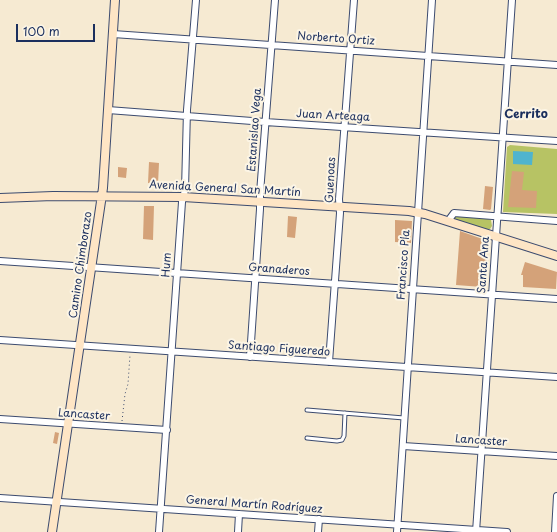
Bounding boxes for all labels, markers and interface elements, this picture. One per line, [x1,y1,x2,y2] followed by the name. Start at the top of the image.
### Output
[18,16,97,42] scale bar
[23,22,60,40] text: 100 m
[297,30,375,48] street label: Norberto Ortiz
[245,88,265,172] street label: Estanislao Vega
[296,107,370,125] street label: Juan Arteaga
[504,108,548,122] district label: Cerrito
[323,157,339,203] street label: Guenoas
[149,178,301,200] street label: Avenida General San Martín
[67,211,95,319] street label: Camino Chimborazo
[395,229,413,301] street label: Francisco Pla
[475,236,493,294] street label: Santa Ana
[160,252,174,278] street label: Hum
[248,261,310,279] street label: Granaderos
[228,339,330,359] street label: Santiago Figueredo
[57,407,111,423] street label: Lancaster
[454,433,508,449] street label: Lancaster
[185,494,323,516] street label: General Martín Rodríguez

